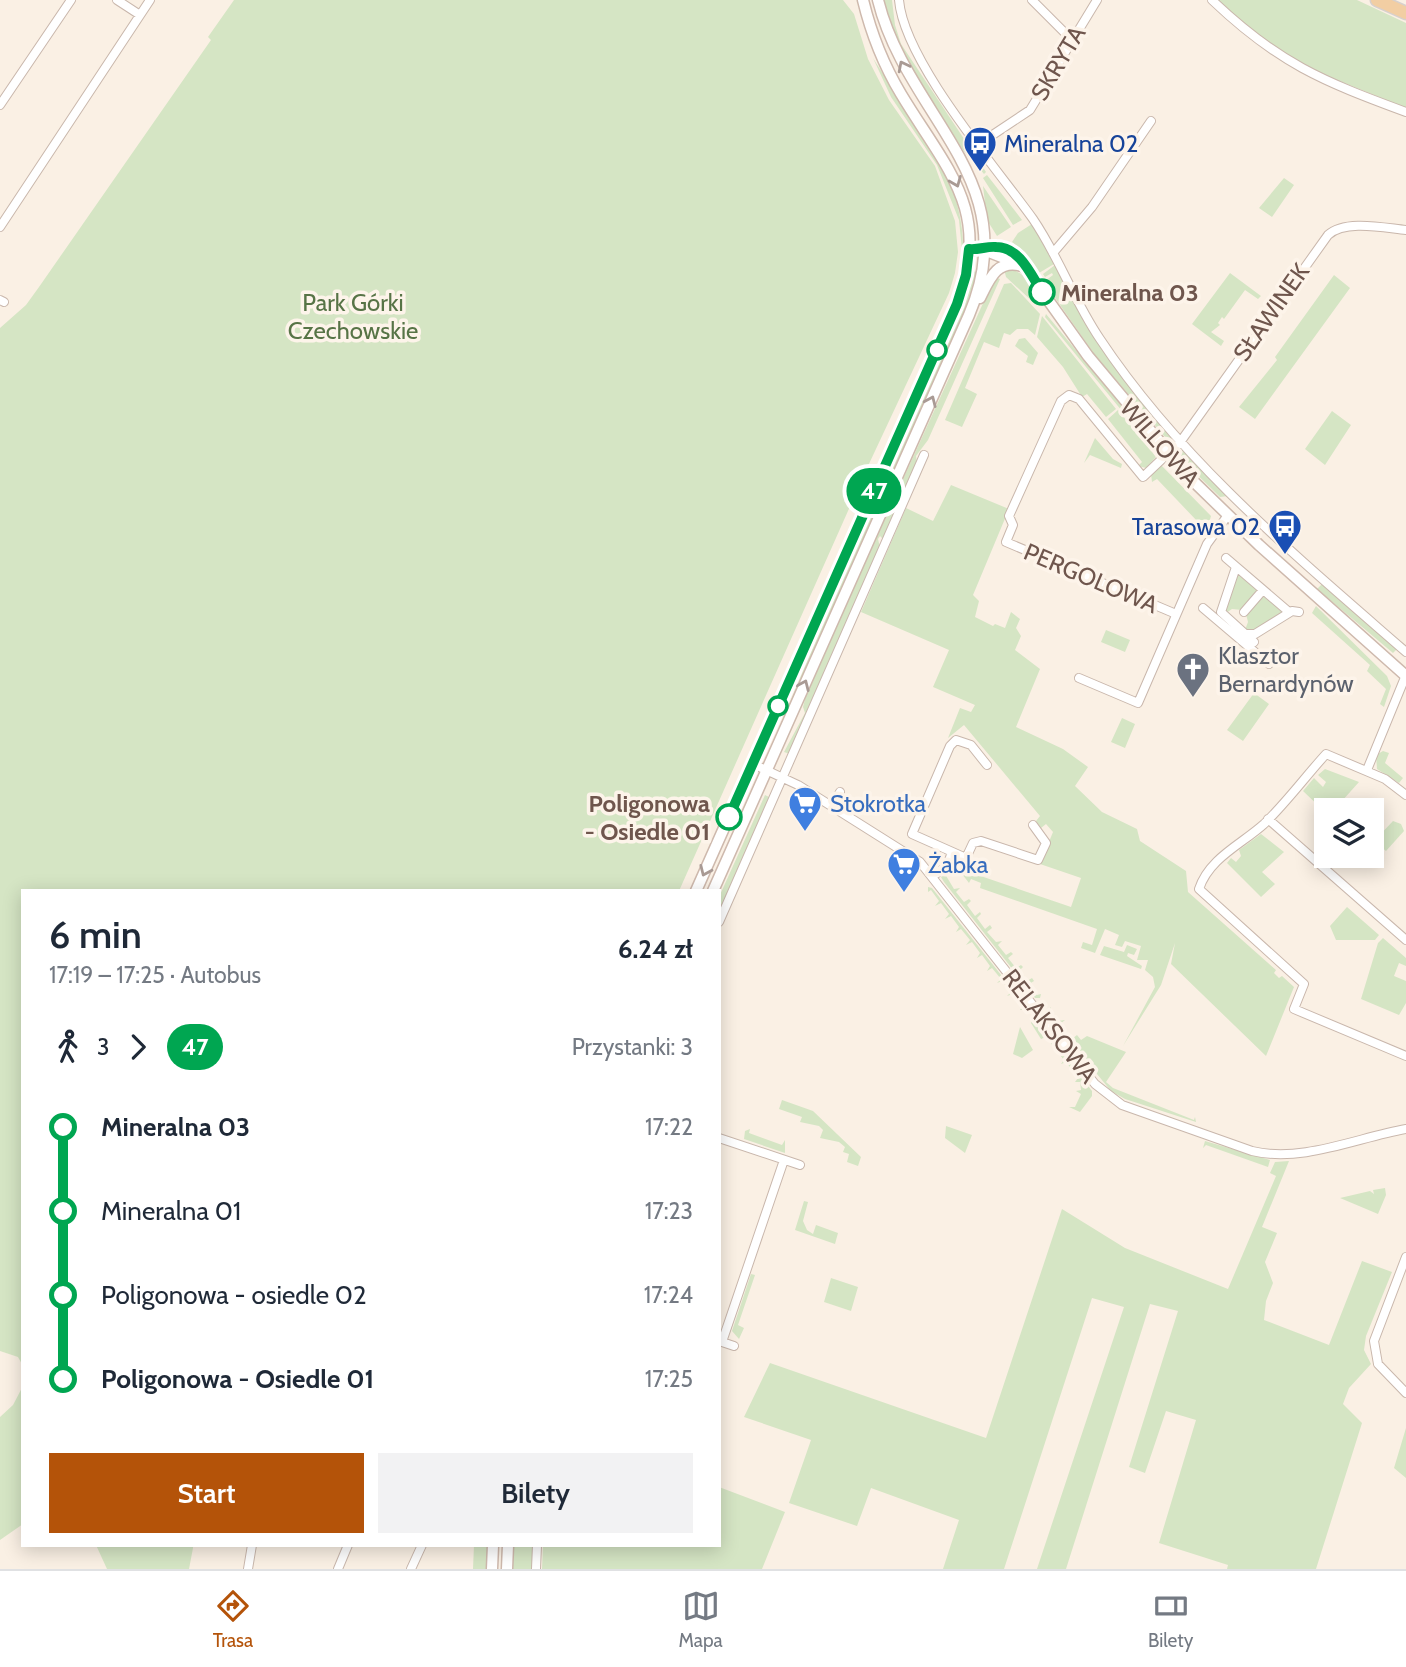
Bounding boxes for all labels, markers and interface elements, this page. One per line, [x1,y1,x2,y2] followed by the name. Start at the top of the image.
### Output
[1025,20,1092,105] street label: SKRYTA
[897,61,911,73] one-way arrow
[961,124,999,173] bus stop icon: Mineralna 02
[1004,129,1138,158] place label: Mineralna 02
[948,175,962,187] one-way arrow
[1227,257,1315,366] street label: SŁAWINEK
[1061,278,1199,307] place label: Mineralna 03
[1029,279,1055,305] marker: Mineralna 03
[288,288,418,345] park label: Park Górki Czechowskie
[927,340,947,360] unlabelled marker
[1114,393,1206,493] street label: WILLOWA
[923,395,937,408] one-way arrow
[842,468,906,514] line badge: 47
[860,476,888,505] text: 47
[1266,507,1304,556] bus stop icon: Tarasowa 02
[1132,512,1260,541] place label: Tarasowa 02
[1020,537,1162,619] street label: PERGOLOWA
[1218,641,1354,698] place label: Klasztor Bernardynów
[1174,650,1212,699] church icon: Klasztor Bernardynów
[796,679,810,692] one-way arrow
[768,696,788,716] unlabelled marker
[786,784,824,833] supermarket icon: Stokrotka
[585,789,710,846] place label: Poligonowa - Osiedle 01
[830,789,927,818] place label: Stokrotka
[1314,798,1384,868] map controls
[1314,798,1384,868] button: layers
[716,804,742,830] marker: Poligonowa - Osiedle 01
[885,845,923,894] supermarket icon: Żabka
[928,850,989,879] place label: Żabka
[699,864,713,876] one-way arrow
[49,911,142,958] text: 6 min
[618,933,693,965] text: 6.24 zł
[49,961,261,989] text: 17:19 – 17:25 · Autobus
[996,963,1104,1089] street label: RELAKSOWA
[49,1028,87,1066] icon: walk
[119,1028,157,1066] icon: forward
[181,1032,209,1061] text: 47
[97,1033,109,1061] text: 3
[572,1033,693,1061] text: Przystanki: 3
[101,1111,250,1143] text: Mineralna 03
[645,1113,693,1141] text: 17:22
[101,1195,241,1227] text: Mineralna 01
[645,1197,693,1225] text: 17:23
[101,1279,367,1311] text: Poligonowa - osiedle 02
[644,1281,693,1309] text: 17:24
[101,1363,374,1395] text: Poligonowa - Osiedle 01
[645,1365,693,1393] text: 17:25
[49,1453,364,1533] button: Start
[378,1453,693,1533] button: Bilety
[213,1587,253,1652] tab: Trasa
[678,1587,723,1652] tab: Mapa
[1148,1587,1193,1652] tab: Bilety

